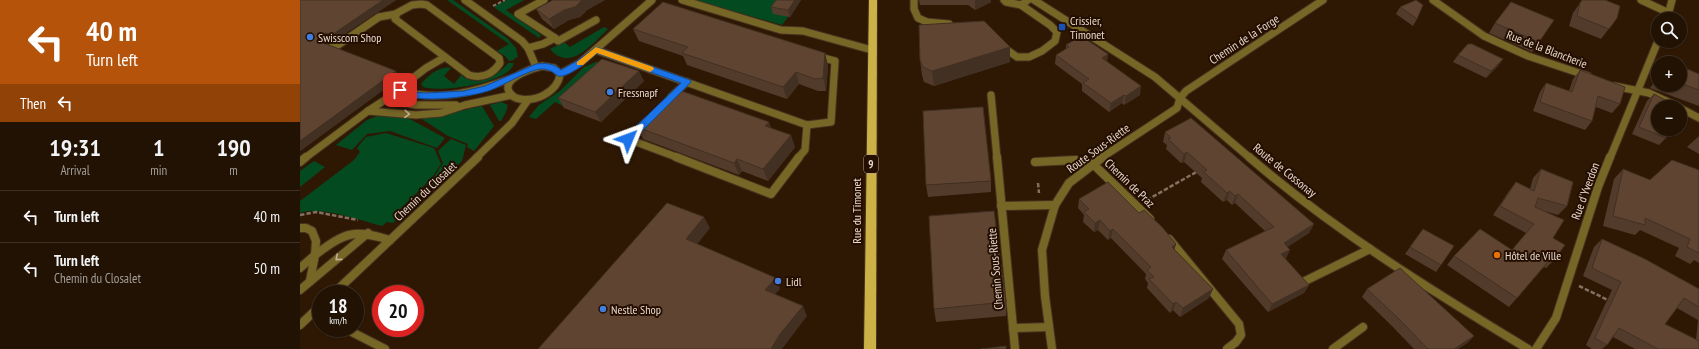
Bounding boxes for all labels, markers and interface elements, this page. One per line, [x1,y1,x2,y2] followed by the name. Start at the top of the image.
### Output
[1206,11,1282,67] street label: Chemin de la Forge
[86,12,137,49] text: 40 m
[1651,12,1687,136] map controls
[1651,12,1687,48] button: search
[1070,13,1105,42] place label: Crissier, Timonet
[20,16,72,68] icon: left
[1057,22,1067,32] marker: Crissier, Timonet
[1505,27,1589,71] street label: Rue de la Blancherie
[318,30,381,45] place label: Swisscom Shop
[305,32,315,42] marker: Swisscom Shop
[86,48,138,71] text: Turn left
[1651,56,1687,92] button: +
[383,73,417,107] pin
[389,79,411,101] icon: arrive
[618,85,658,100] place label: Fressnapf
[605,87,615,97] marker: Fressnapf
[54,92,76,114] icon: left
[20,94,46,113] text: Then
[1651,100,1687,136] button: −
[404,110,410,119] one-way arrow
[607,118,649,160] position arrow
[1064,120,1132,176] street label: Route Sous-Riette
[49,132,101,163] text: 19:31
[153,132,164,163] text: 1
[216,132,251,163] text: 190
[1250,140,1320,200] street label: Route de Cossonay
[864,155,878,173] road number: 9
[1102,155,1158,211] street label: Chemin de Praz
[391,158,460,224] street label: Chemin du Closalet
[1568,160,1602,222] street label: Rue d'Yverdon
[60,162,90,179] text: Arrival
[150,162,167,179] text: min
[229,162,238,179] text: m
[849,178,864,244] street label: Rue du Timonet
[20,206,42,228] icon: left
[54,207,99,226] text: Turn left
[254,207,280,226] text: 40 m
[984,228,1006,310] street label: Chemin Sous-Riette
[1505,248,1561,263] place label: Hôtel de Ville
[1492,250,1502,260] marker: Hôtel de Ville
[54,251,99,270] text: Turn left
[335,254,343,261] one-way arrow
[20,258,42,280] icon: left
[254,259,280,278] text: 50 m
[54,270,141,287] text: Chemin du Closalet
[786,274,802,289] place label: Lidl
[773,276,783,286] marker: Lidl
[372,285,424,337] speed limit sign: 20
[328,293,348,319] text: 18
[611,302,661,317] place label: Nestle Shop
[598,304,608,314] marker: Nestle Shop
[329,314,347,327] text: km/h

